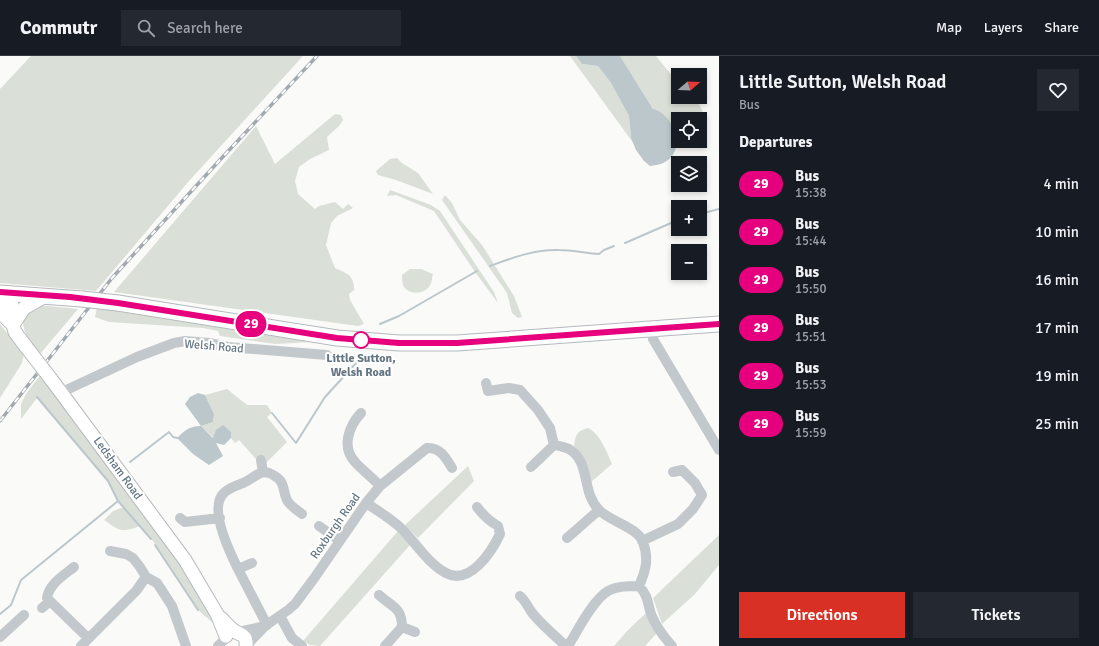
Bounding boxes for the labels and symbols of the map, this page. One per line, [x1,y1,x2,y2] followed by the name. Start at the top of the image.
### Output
[671,68,707,104] north arrow
[233,311,269,337] line badge: 29
[352,331,370,349] marker: Little Sutton, Welsh Road
[184,336,244,357] street label: Welsh Road
[326,351,396,380] place label: Little Sutton, Welsh Road
[90,434,145,503] street label: Ledsham Road
[307,490,364,562] street label: Roxburgh Road

